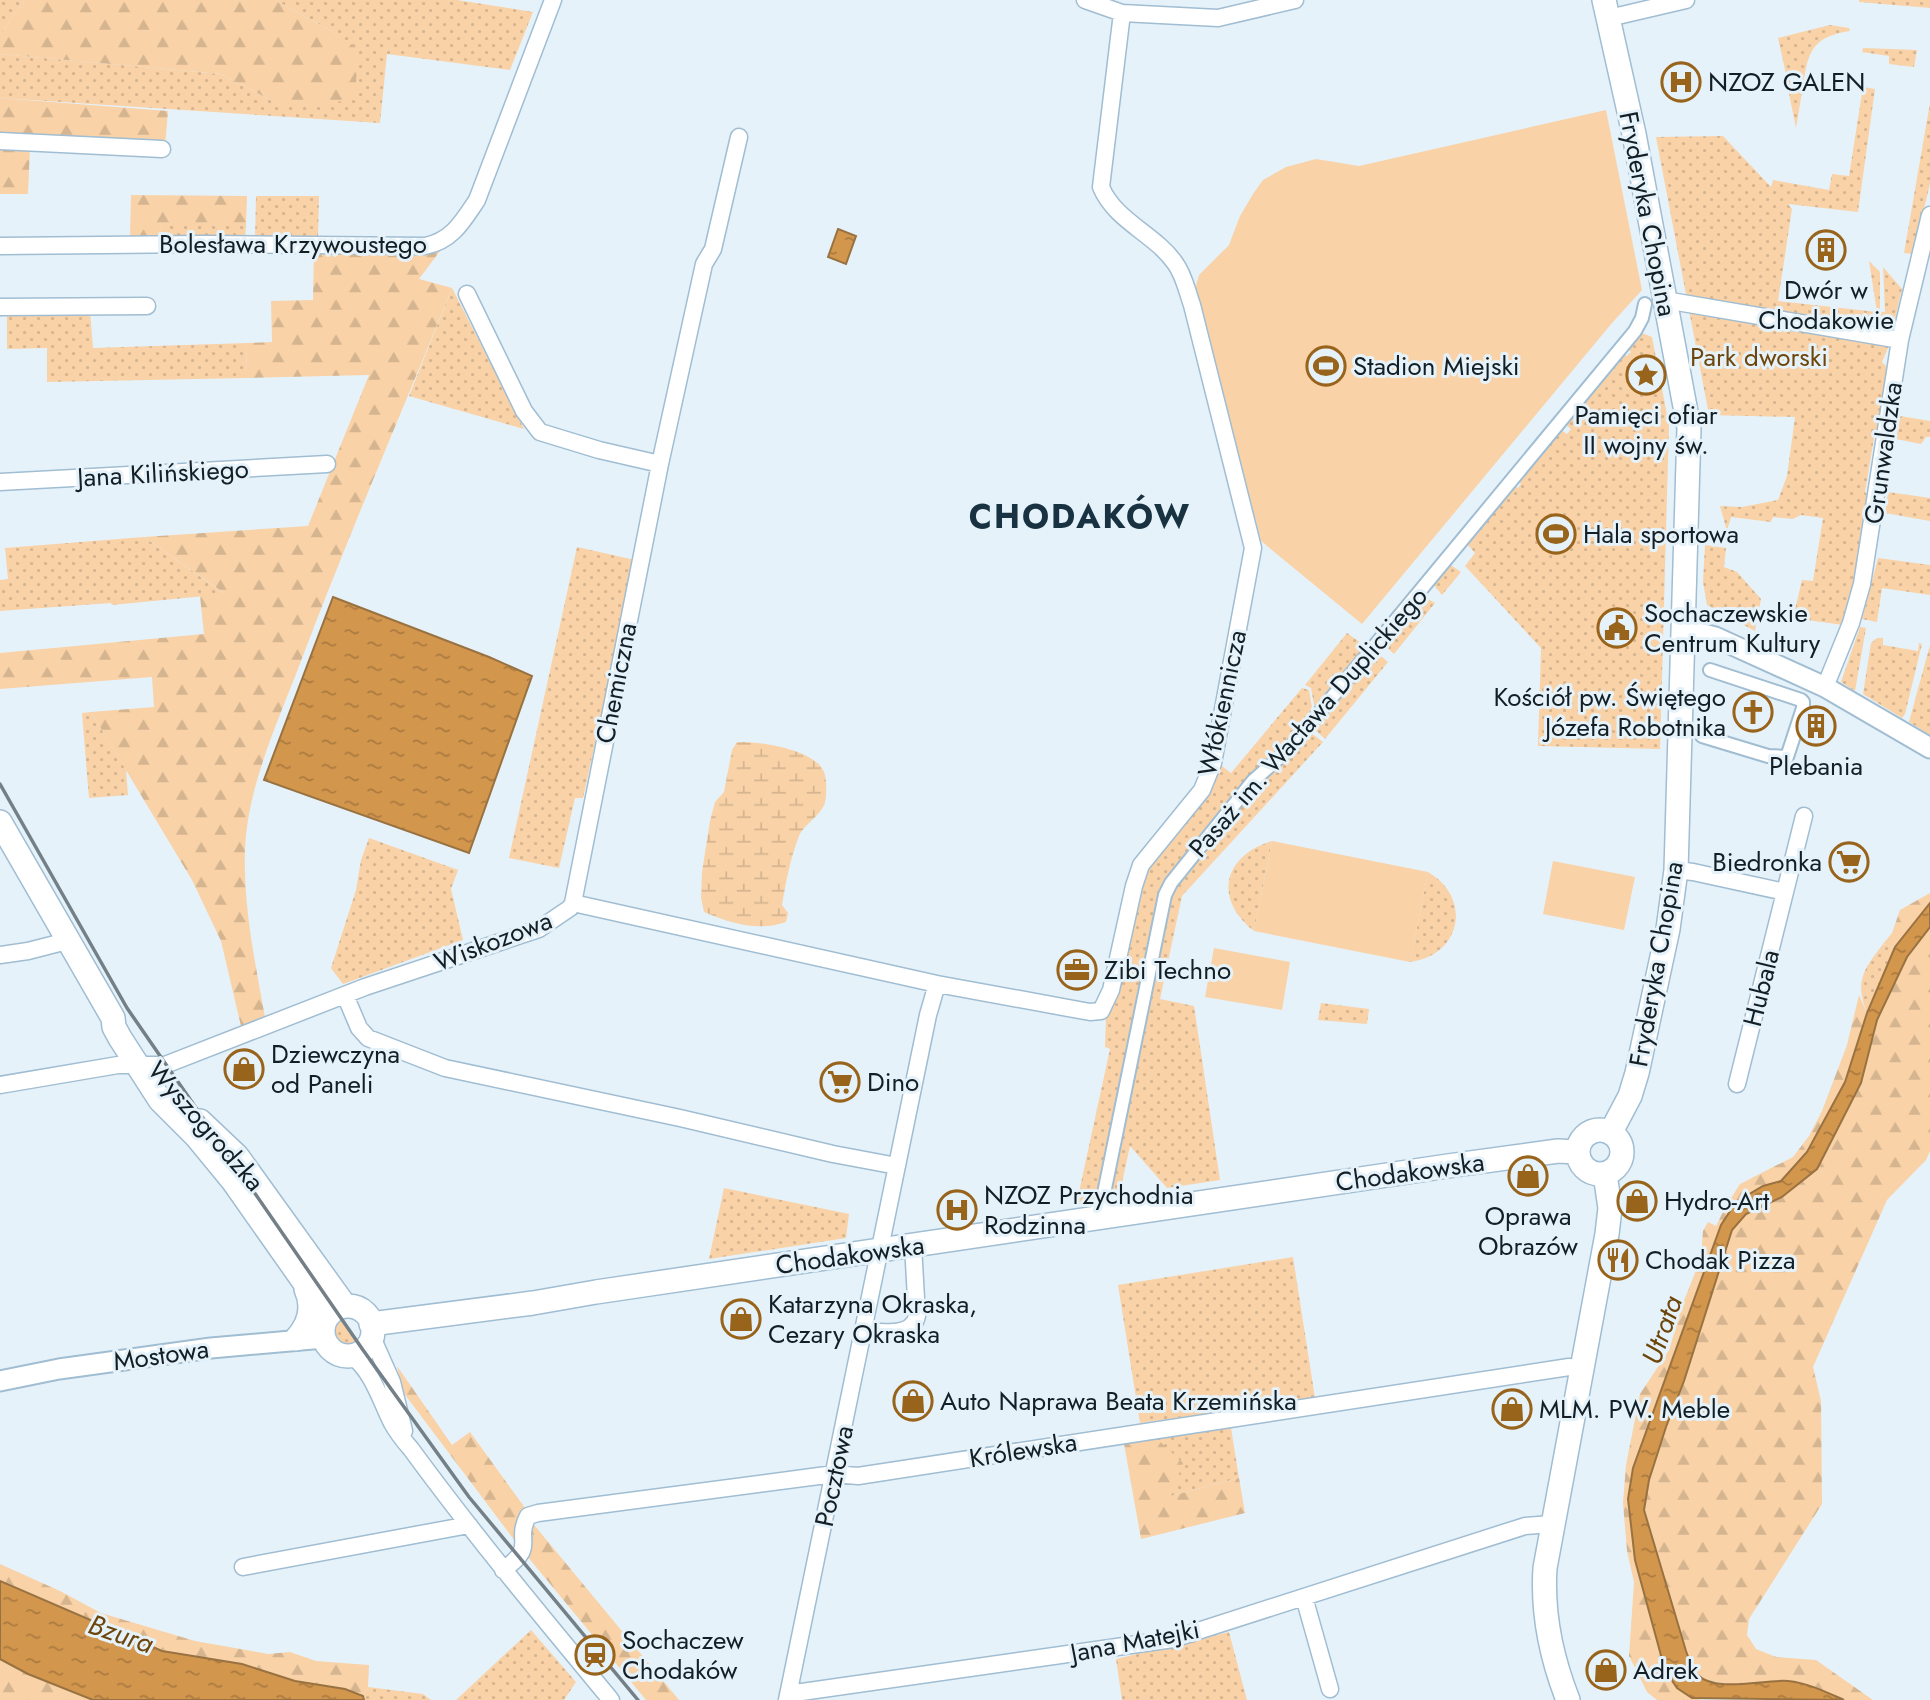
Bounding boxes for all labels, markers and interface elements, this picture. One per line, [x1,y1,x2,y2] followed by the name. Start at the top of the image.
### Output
[1660,61,1702,103] hospital icon: NZOZ GALEN
[1708,63,1865,101] place label: NZOZ GALEN
[1609,108,1687,320] street label: Fryderyka Chopina
[159,225,427,263] street label: Bolesława Krzywoustego
[1805,229,1847,271] building icon: Dwór w Chodakowie
[1758,271,1894,339] place label: Dwór w Chodakowie
[1690,338,1828,376] park label: Park dworski
[1305,345,1347,387] sports icon: Stadion Miejski
[1353,347,1520,385] place label: Stadion Miejski
[1625,354,1667,396] place icon: Pamięci ofiar II wojny św.
[1854,379,1912,527] street label: Grunwaldzka
[1574,396,1718,464] place label: Pamięci ofiar II wojny św.
[73,450,250,497] street label: Jana Kilińskiego
[969,493,1191,540] district label: CHODAKÓW
[1535,513,1577,555] sports icon: Hala sportowa
[1583,515,1739,553] place label: Hala sportowa
[1180,578,1436,866] street label: Pasaż im. Wacława Duplickiego
[1644,594,1821,662] place label: Sochaczewskie Centrum Kultury
[1596,607,1638,649] public building icon: Sochaczewskie Centrum Kultury
[586,619,646,747] street label: Chemiczna
[1188,626,1256,780] street label: Włókiennicza
[1493,678,1726,746] place label: Kościół pw. Świętego Józefa Robotnika
[1732,691,1774,733] church icon: Kościół pw. Świętego Józefa Robotnika
[1795,705,1837,747] building icon: Plebania
[1769,747,1863,785] place label: Plebania
[1828,841,1870,883] supermarket icon: Biedronka
[1712,843,1822,881] place label: Biedronka
[1619,858,1693,1070] street label: Fryderyka Chopina
[429,901,557,981] street label: Wiskozowa
[1733,946,1789,1030] street label: Hubala
[1056,949,1098,991] office icon: Zibi Techno
[1104,951,1231,989] place label: Zibi Techno
[271,1035,400,1103] place label: Dziewczyna od Paneli
[223,1048,265,1090] shop icon: Dziewczyna od Paneli
[139,1053,273,1199] street label: Wyszogrodzka
[819,1061,861,1103] supermarket icon: Dino
[867,1063,919,1101] place label: Dino
[1333,1143,1487,1201] street label: Chodakowska
[1507,1155,1549,1197] shop icon: Oprawa Obrazów
[984,1176,1194,1244] place label: NZOZ Przychodnia Rodzinna
[1616,1180,1658,1222] shop icon: Hydro-Art
[1664,1182,1770,1220] place label: Hydro-Art
[936,1189,978,1231] hospital icon: NZOZ Przychodnia Rodzinna
[1478,1197,1578,1265] place label: Oprawa Obrazów
[773,1226,927,1284] street label: Chodakowska
[1597,1239,1639,1281] restaurant icon: Chodak Pizza
[1645,1241,1795,1279] place label: Chodak Pizza
[768,1285,977,1353] place label: Katarzyna Okraska, Cezary Okraska
[1631,1290,1693,1370] water label: Utrata
[720,1298,762,1340] shop icon: Katarzyna Okraska, Cezary Okraska
[111,1330,211,1380] street label: Mostowa
[892,1380,934,1422] shop icon: Auto Naprawa Beata Krzemińska
[940,1382,1297,1420] place label: Auto Naprawa Beata Krzemińska
[1491,1388,1533,1430] shop icon: MLM. PW. Meble
[1539,1390,1730,1428] place label: MLM. PW. Meble
[805,1422,863,1530] street label: Pocztowa
[966,1423,1080,1477] street label: Królewska
[83,1604,160,1664] water label: Bzura
[1064,1610,1203,1673] street label: Jana Matejki
[622,1621,744,1689] place label: Sochaczew Chodaków
[574,1634,616,1676] station icon: Sochaczew Chodaków
[1585,1649,1627,1691] shop icon: Adrek
[1633,1651,1699,1689] place label: Adrek

